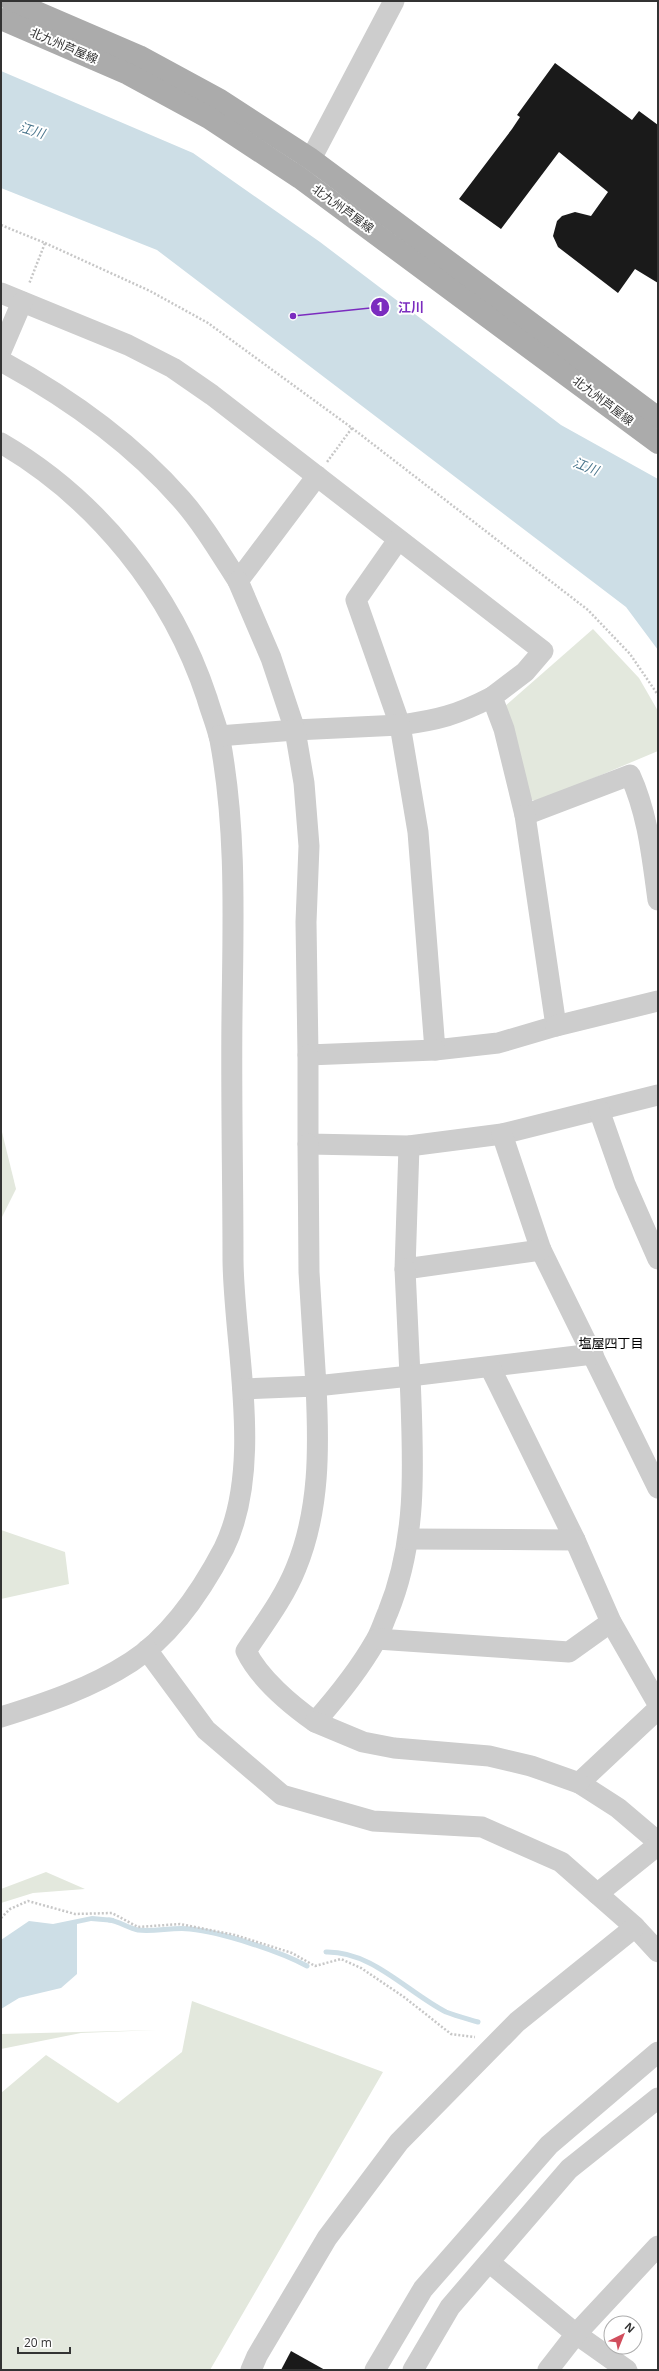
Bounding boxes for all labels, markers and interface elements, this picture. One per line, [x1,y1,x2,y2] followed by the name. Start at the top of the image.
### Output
[28,24,101,67] street label: 北九州芦屋線
[17,118,49,143] water label: 江川
[309,181,377,237] street label: 北九州芦屋線
[370,295,432,320] callout: 江川
[377,298,383,315] text: 1
[398,298,424,316] text: 江川
[569,372,637,429] street label: 北九州芦屋線
[571,453,603,480] water label: 江川
[578,1334,644,1352] district label: 塩屋四丁目
[603,2315,643,2355] north arrow
[622,2319,639,2336] text: N
[18,2329,70,2355] scale bar
[24,2334,52,2351] text: 20 m

